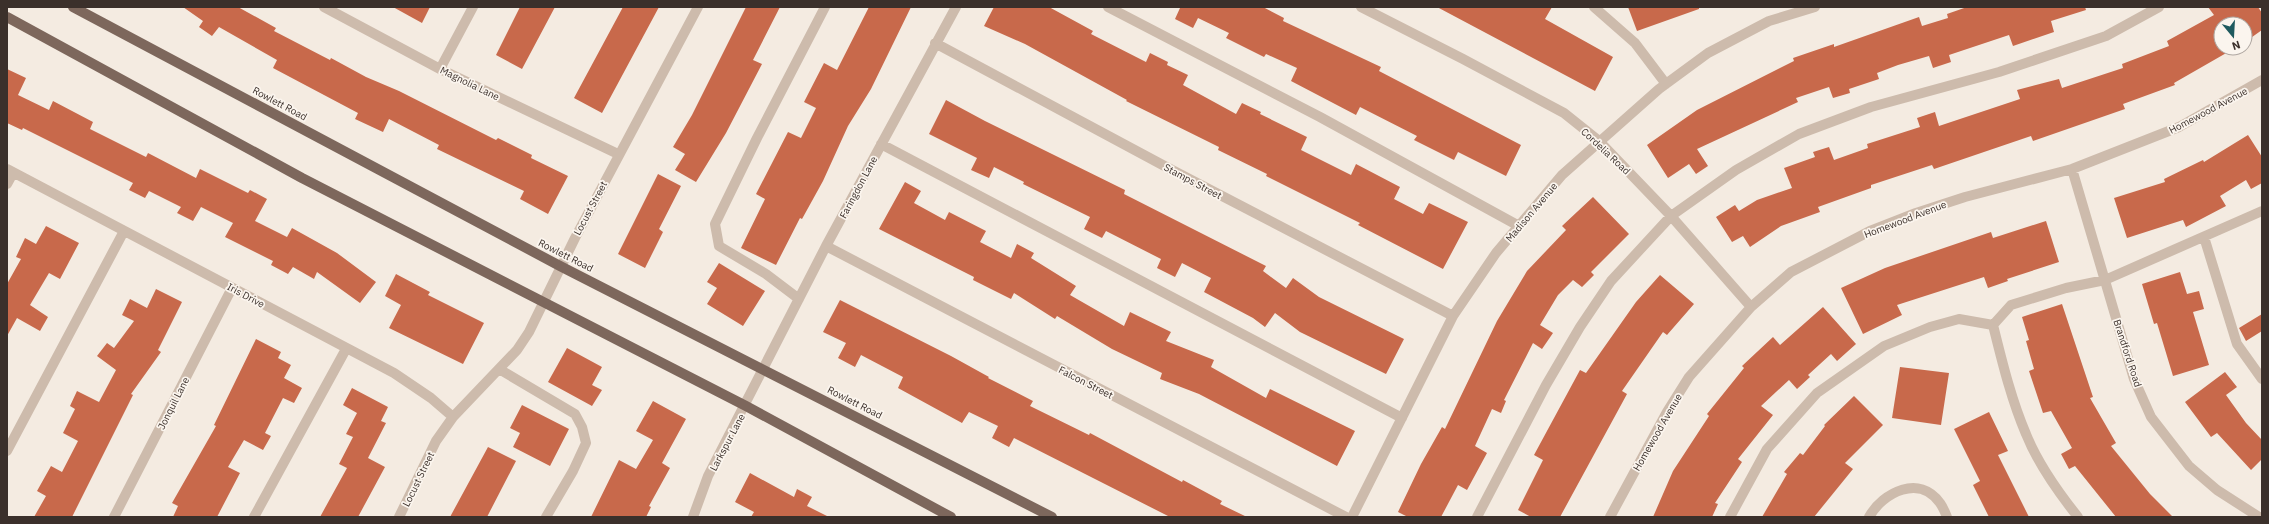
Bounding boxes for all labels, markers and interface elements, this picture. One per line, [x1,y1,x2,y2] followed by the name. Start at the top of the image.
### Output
[2213,16,2253,56] north arrow
[2230,38,2242,53] text: N
[438,63,502,104] street label: Magnolia Lane
[250,84,309,123] street label: Rowlett Road
[2167,84,2250,137] street label: Homewood Avenue
[1578,125,1633,177] street label: Cordelia Road
[837,153,881,221] street label: Faringdon Lane
[1162,161,1224,202] street label: Stamps Street
[571,179,610,237] street label: Locust Street
[1503,180,1560,245] street label: Madison Avenue
[1862,198,1949,241] street label: Homewood Avenue
[536,236,595,275] street label: Rowlett Road
[225,280,267,311] street label: Iris Drive
[2110,318,2145,389] street label: Brandford Road
[1056,363,1116,402] street label: Falcon Street
[155,374,192,432] street label: Jonquil Lane
[825,383,884,422] street label: Rowlett Road
[1630,391,1685,473] street label: Homewood Avenue
[707,411,748,473] street label: Larkspur Lane
[400,449,438,509] street label: Locust Street

